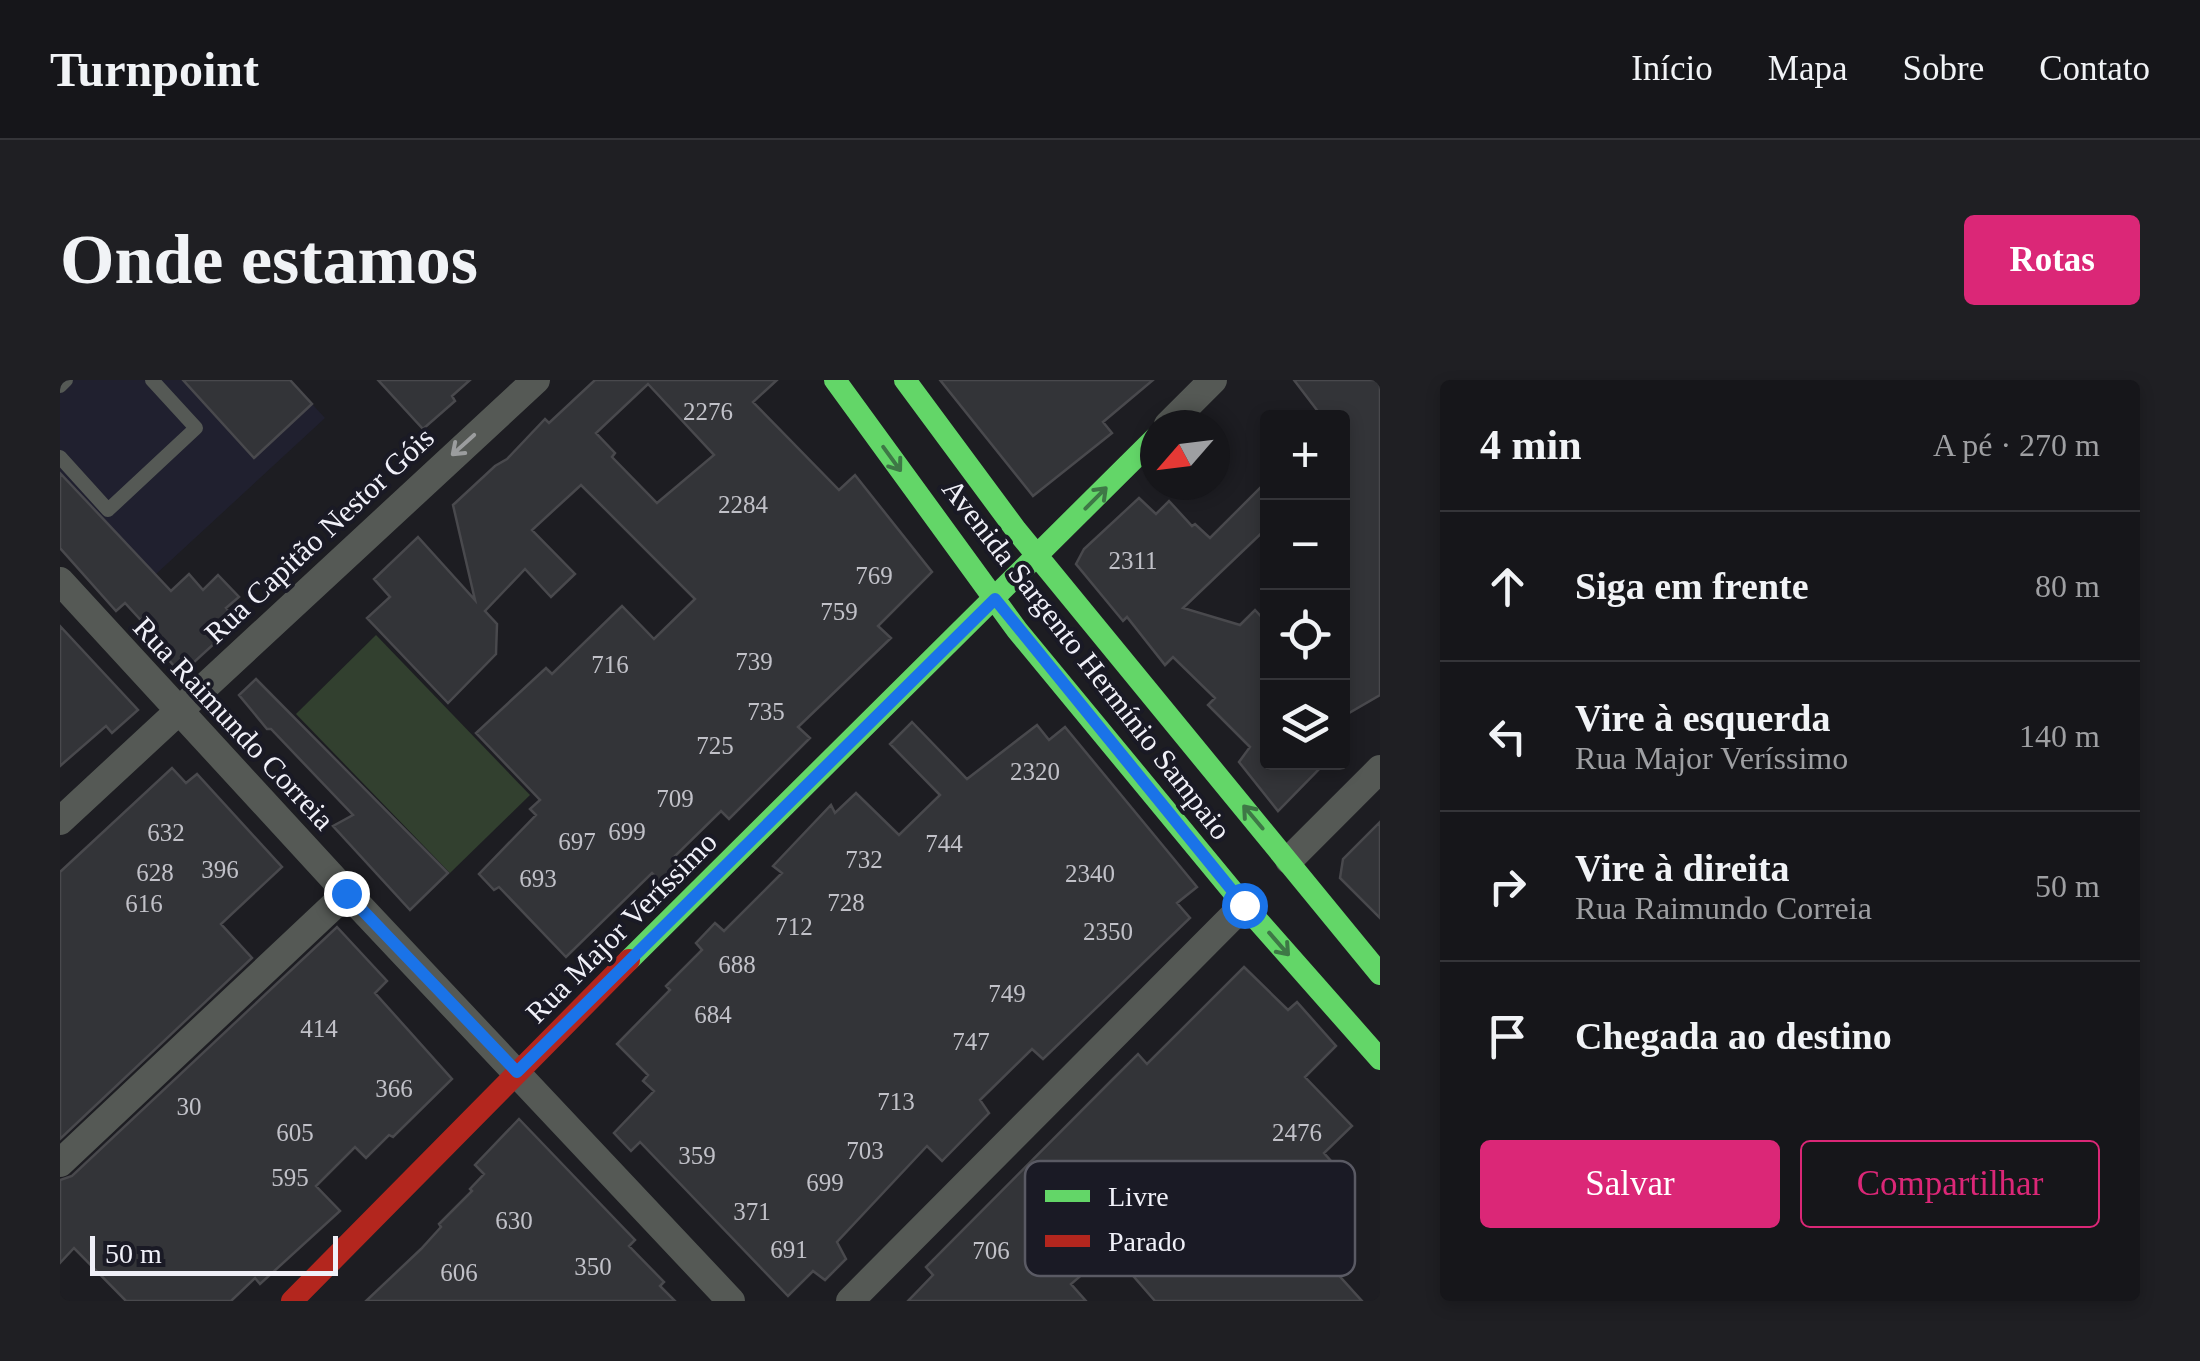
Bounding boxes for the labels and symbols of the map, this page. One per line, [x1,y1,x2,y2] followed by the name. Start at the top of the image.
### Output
[683,398,733,425] house number: 2276
[1140,410,1230,500] north arrow
[198,420,440,650] street label: Rua Capitão Nestor Góis
[451,434,476,457] one-way arrow
[882,445,903,472] one-way arrow
[936,472,1238,846] street label: Avenida Sargento Hermínio Sampaio
[1084,486,1108,510] one-way arrow
[718,491,769,518] house number: 2284
[1108,547,1158,574] house number: 2311
[855,562,893,589] house number: 769
[820,598,858,625] house number: 759
[127,610,341,836] street label: Rua Raimundo Correia
[735,648,773,675] house number: 739
[591,651,629,678] house number: 716
[747,698,785,725] house number: 735
[696,732,734,759] house number: 725
[1010,758,1060,785] house number: 2320
[656,785,694,812] house number: 709
[1242,804,1264,830] one-way arrow
[608,818,646,845] house number: 699
[147,819,185,846] house number: 632
[519,825,723,1029] street label: Rua Major Veríssimo
[558,828,596,855] house number: 697
[925,830,963,857] house number: 744
[845,846,883,873] house number: 732
[201,856,239,883] house number: 396
[136,859,174,886] house number: 628
[1065,860,1115,887] house number: 2340
[519,865,557,892] house number: 693
[324,871,370,917] route end
[1222,883,1268,929] route start
[827,889,865,916] house number: 728
[125,890,163,917] house number: 616
[775,913,813,940] house number: 712
[1083,918,1133,945] house number: 2350
[1267,931,1289,957] one-way arrow
[718,951,756,978] house number: 688
[988,980,1026,1007] house number: 749
[694,1001,732,1028] house number: 684
[300,1015,338,1042] house number: 414
[952,1028,990,1055] house number: 747
[375,1075,413,1102] house number: 366
[877,1088,915,1115] house number: 713
[177,1093,202,1120] house number: 30
[276,1119,314,1146] house number: 605
[1272,1119,1322,1146] house number: 2476
[846,1137,884,1164] house number: 703
[678,1142,716,1169] house number: 359
[1025,1161,1355,1276] legend
[271,1164,309,1191] house number: 595
[806,1169,844,1196] house number: 699
[1108,1181,1169,1212] text: Livre
[733,1198,771,1225] house number: 371
[495,1207,533,1234] house number: 630
[1108,1226,1186,1257] text: Parado
[90,1231,338,1276] scale bar
[770,1236,808,1263] house number: 691
[972,1237,1010,1264] house number: 706
[574,1253,612,1280] house number: 350
[440,1259,478,1286] house number: 606

